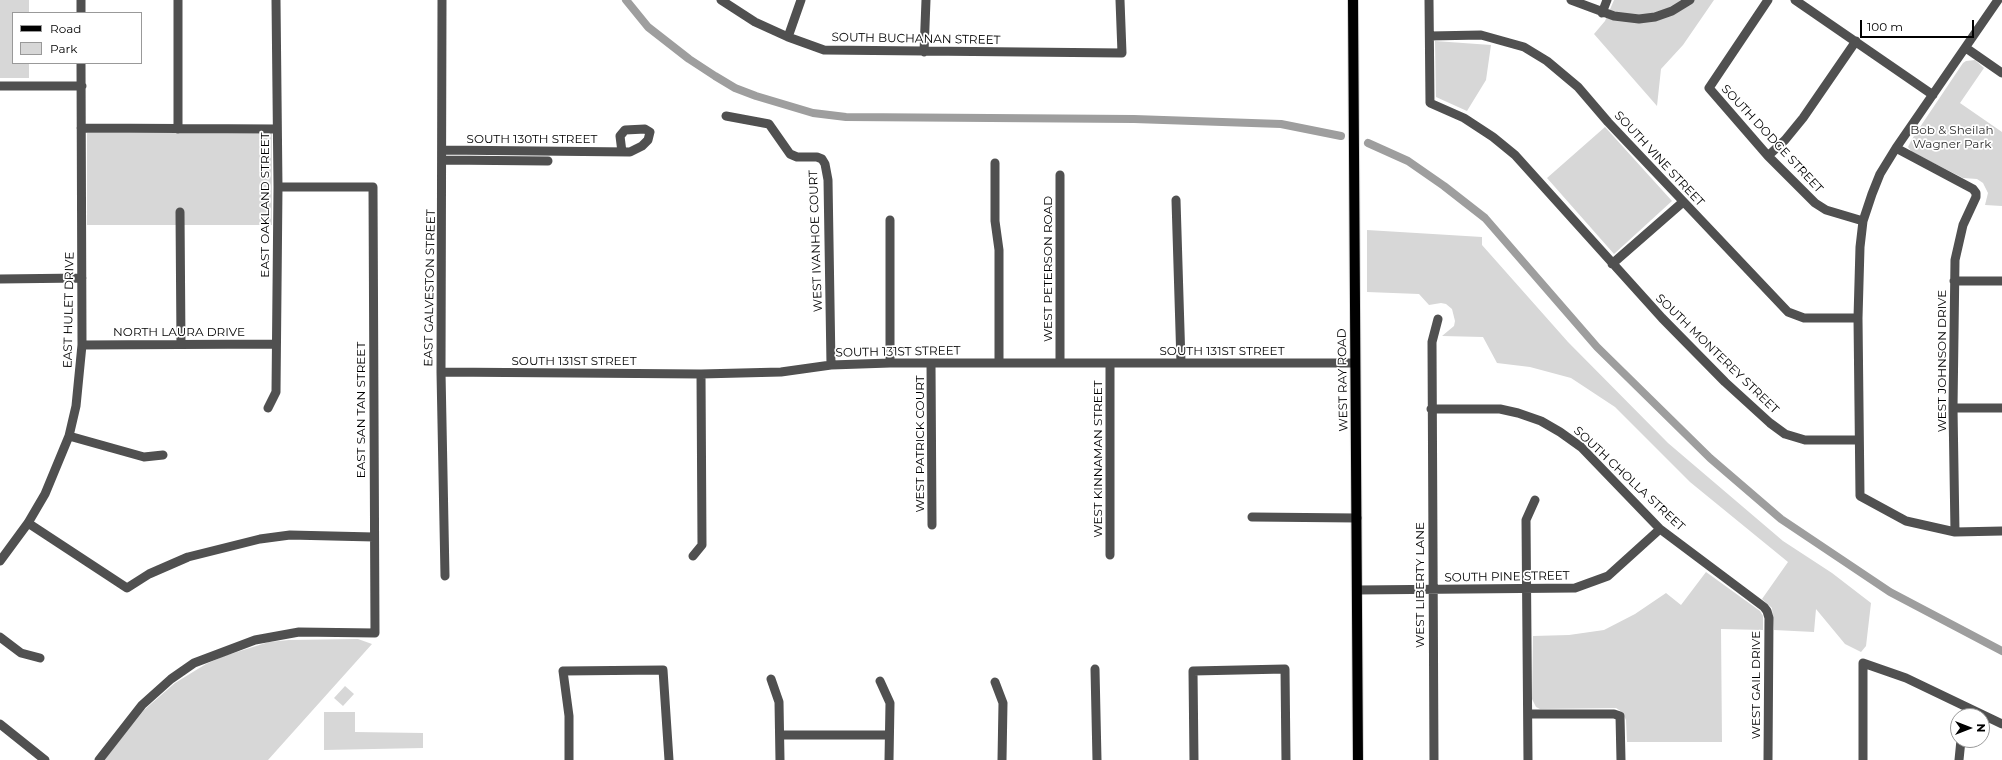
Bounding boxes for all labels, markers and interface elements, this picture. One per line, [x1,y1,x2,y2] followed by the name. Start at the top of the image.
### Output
[12,12,142,64] legend
[1862,12,1976,38] scale bar
[1867,19,1903,34] text: 100 m
[50,21,81,36] text: Road
[831,30,1001,48] street label: SOUTH BUCHANAN STREET
[50,41,77,56] text: Park
[1718,82,1826,196] street label: SOUTH DODGE STREET
[1611,108,1707,210] street label: SOUTH VINE STREET
[1910,123,1994,151] park label: Bob & Sheilah Wagner Park
[258,132,272,278] street label: EAST OAKLAND STREET
[467,132,597,146] street label: SOUTH 130TH STREET
[806,170,826,312] street label: WEST IVANHOE COURT
[1041,196,1055,342] street label: WEST PETERSON ROAD
[421,209,439,367] street label: EAST GALVESTON STREET
[61,252,77,368] street label: EAST HULET DRIVE
[1935,290,1949,432] street label: WEST JOHNSON DRIVE
[1652,291,1782,417] street label: SOUTH MONTEREY STREET
[113,325,245,339] street label: NORTH LAURA DRIVE
[1335,328,1351,432] street label: WEST RAY ROAD
[354,342,368,478] street label: EAST SAN TAN STREET
[835,344,961,360] street label: SOUTH 131ST STREET
[1159,344,1285,358] street label: SOUTH 131ST STREET
[511,354,637,368] street label: SOUTH 131ST STREET
[913,375,927,513] street label: WEST PATRICK COURT
[1091,380,1105,538] street label: WEST KINNAMAN STREET
[1570,424,1688,534] street label: SOUTH CHOLLA STREET
[1413,522,1427,648] street label: WEST LIBERTY LANE
[1444,569,1570,585] street label: SOUTH PINE STREET
[1749,631,1763,739] street label: WEST GAIL DRIVE
[1950,708,1990,748] north arrow
[1974,724,1988,732] text: N

